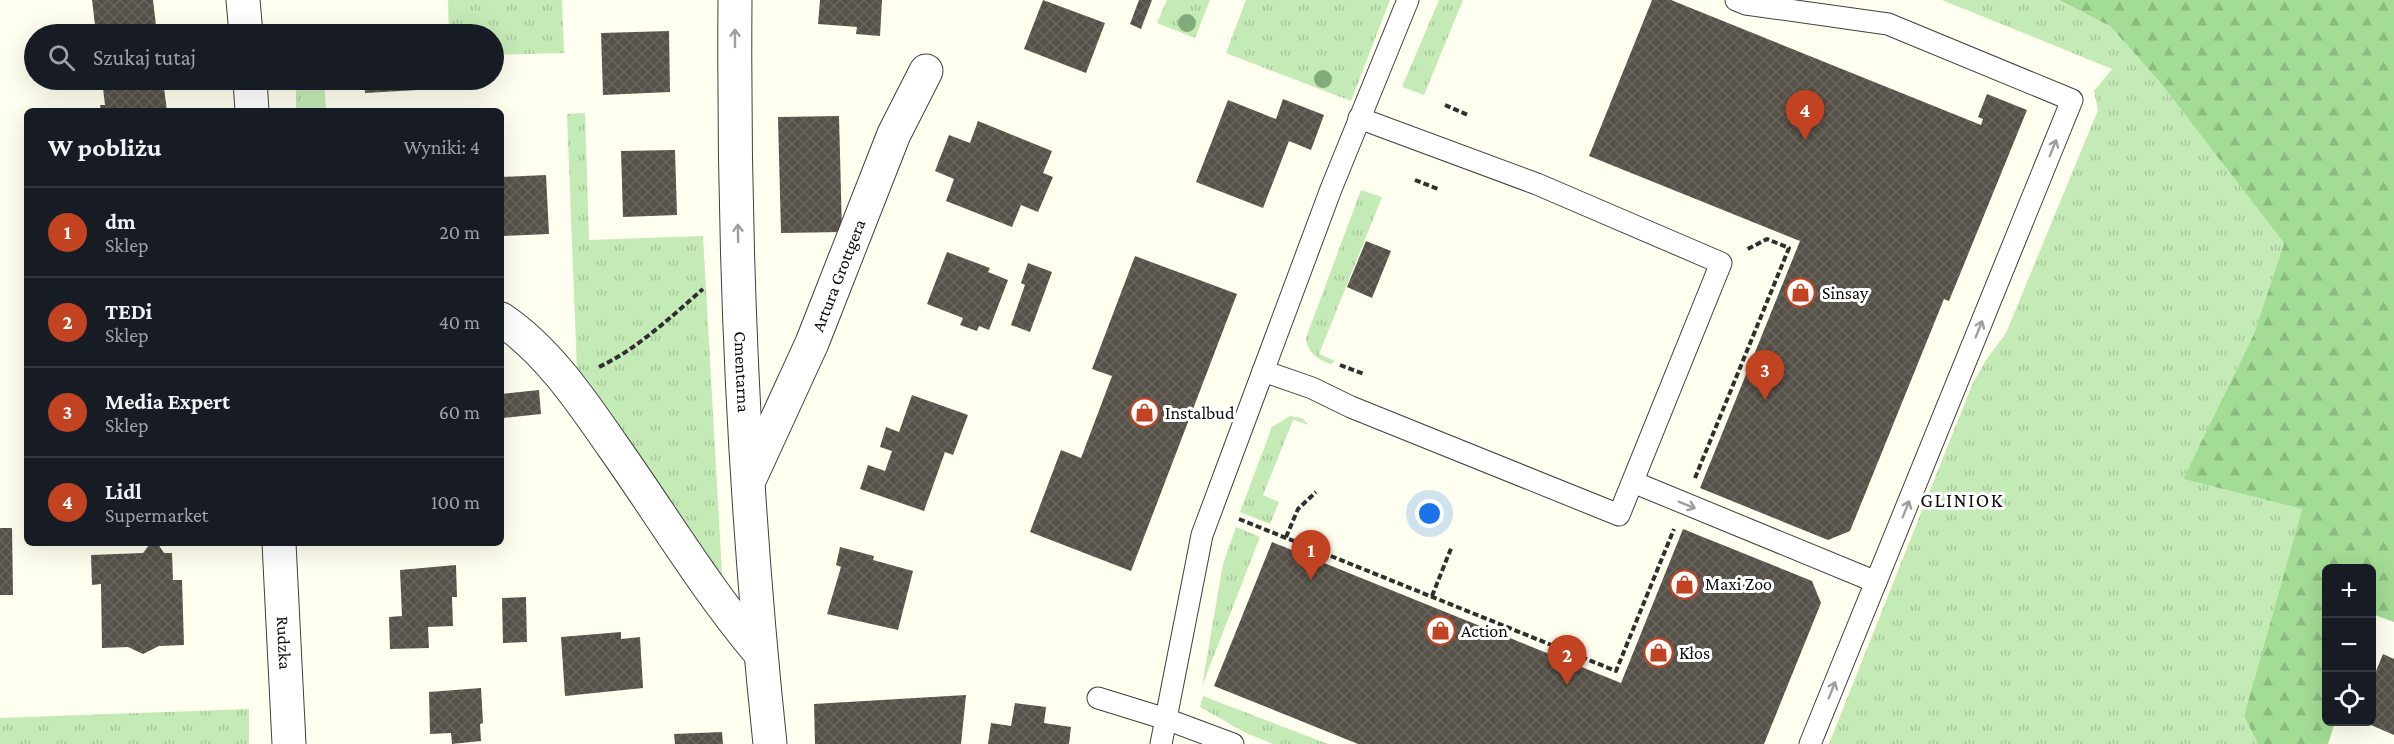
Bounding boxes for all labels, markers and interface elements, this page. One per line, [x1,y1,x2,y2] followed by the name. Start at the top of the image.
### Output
[24,24,504,90] search box
[729,28,741,48] one-way arrow
[45,41,78,74] icon: search
[93,45,196,70] text: Szukaj tutaj
[1786,90,1824,140] pin: 4
[48,133,162,162] text: W pobliżu
[403,136,480,158] text: Wyniki: 4
[2048,139,2059,158] one-way arrow
[105,209,136,234] text: dm
[808,216,870,334] street label: Artura Grottgera
[64,221,71,243] text: 1
[439,221,480,243] text: 20 m
[732,223,743,243] one-way arrow
[105,234,148,256] text: Sklep
[1785,277,1817,309] shop icon: Sinsay
[1822,283,1869,303] place label: Sinsay
[105,299,152,324] text: TEDi
[62,311,73,333] text: 2
[439,311,480,333] text: 40 m
[1974,320,1985,338] one-way arrow
[105,324,148,346] text: Sklep
[730,331,754,413] street label: Cmentarna
[1746,350,1784,400] pin: 3
[105,389,230,414] text: Media Expert
[1128,397,1160,429] shop icon: Instalbud
[63,401,72,423] text: 3
[439,401,480,423] text: 60 m
[1165,403,1235,423] place label: Instalbud
[105,414,148,436] text: Sklep
[105,479,142,504] text: Lidl
[1920,489,2004,511] district label: GLINIOK
[62,491,73,513] text: 4
[431,491,480,513] text: 100 m
[1415,499,1444,528] your location
[1677,500,1695,511] one-way arrow
[1901,501,1912,519] one-way arrow
[105,504,208,526] text: Supermarket
[1292,530,1330,580] pin: 1
[2322,564,2376,726] map controls
[2322,564,2376,618] button: +
[1668,568,1700,600] shop icon: Maxi Zoo
[1705,574,1772,594] place label: Maxi Zoo
[1424,615,1456,647] shop icon: Action
[273,616,295,670] street label: Rudzka
[2322,618,2376,672] button: −
[1461,621,1508,641] place label: Action
[1548,636,1586,685] pin: 2
[1642,637,1674,669] shop icon: Kłos
[1679,643,1710,663] place label: Kłos
[2322,672,2376,726] button: locate
[1827,681,1838,700] one-way arrow

